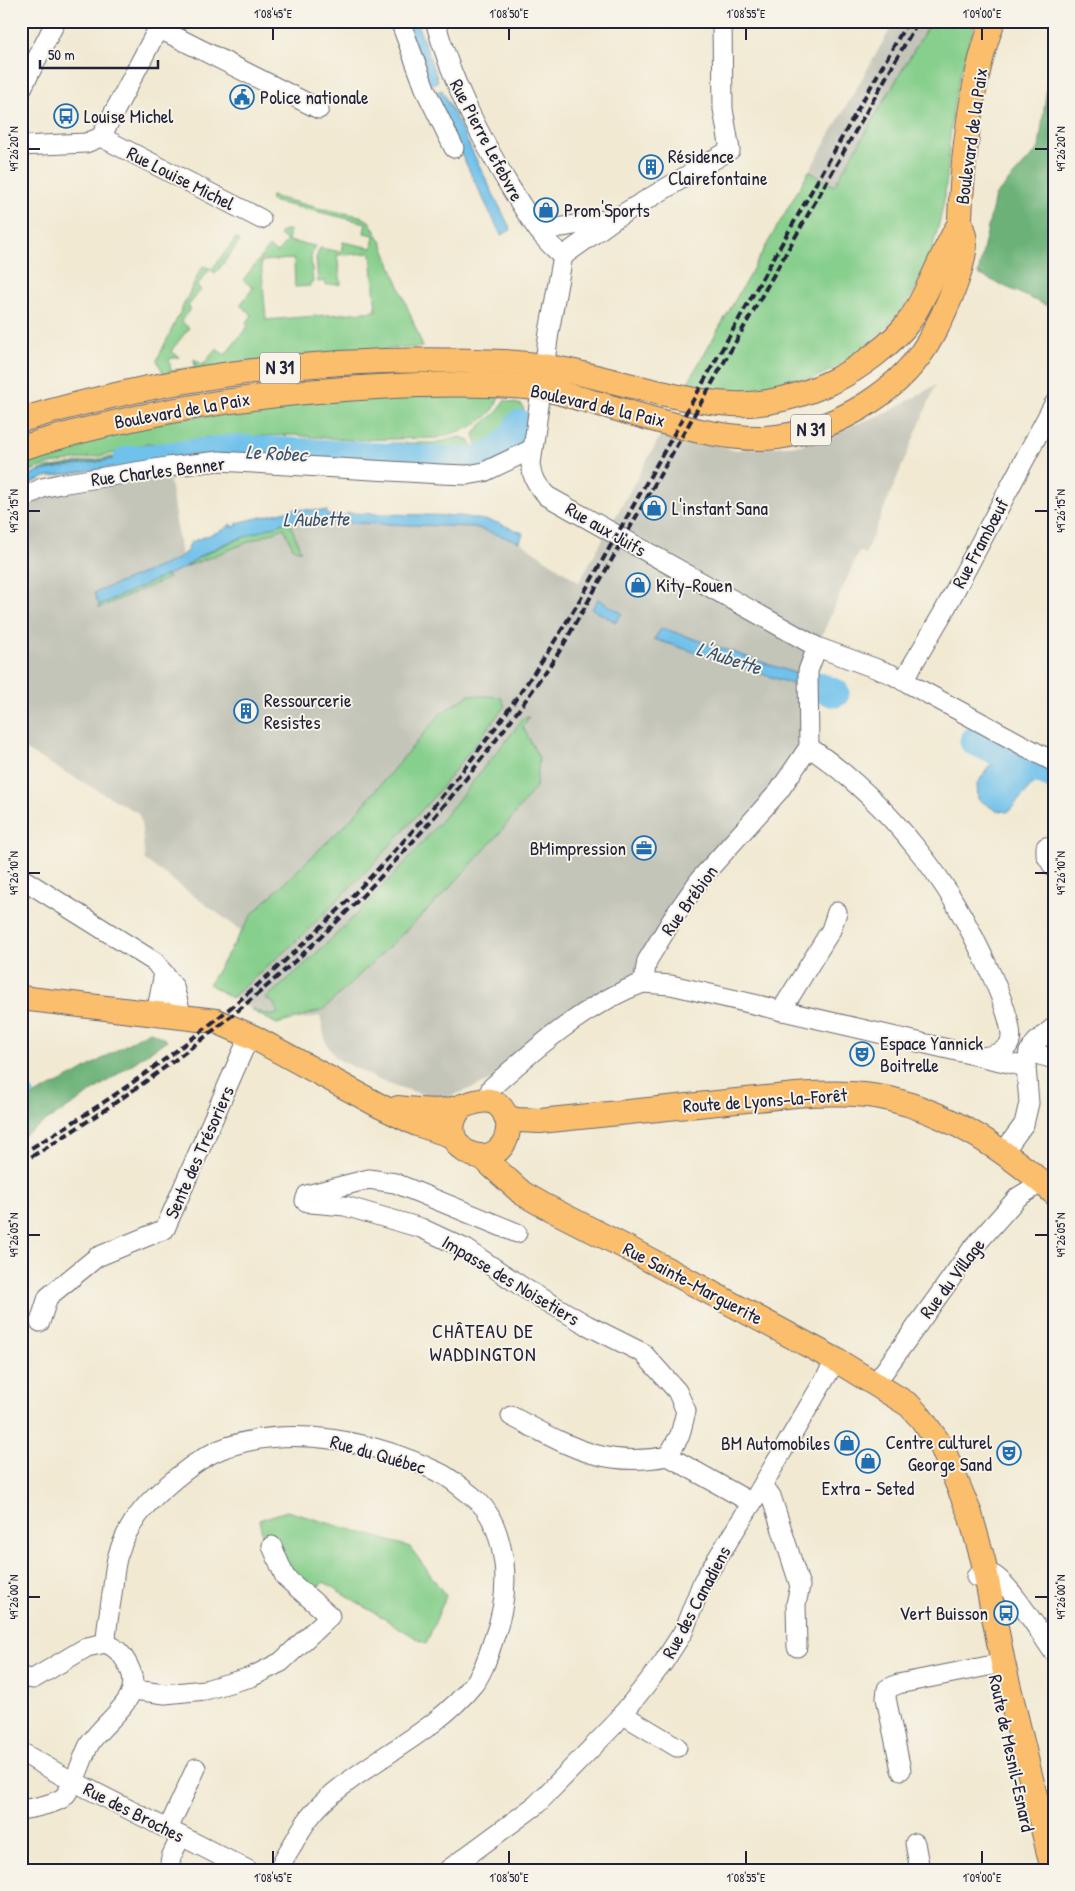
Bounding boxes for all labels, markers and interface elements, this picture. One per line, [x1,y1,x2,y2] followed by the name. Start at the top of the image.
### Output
[254,5,293,22] text: 1°08'45"E
[489,5,529,22] text: 1°08'50"E
[727,5,766,22] text: 1°08'55"E
[963,5,1002,22] text: 1°09'00"E
[40,38,158,70] scale bar
[48,44,75,65] text: 50 m
[949,66,993,206] street label: Boulevard de la Paix
[444,74,530,206] street label: Rue Pierre Lefebvre
[229,84,255,110] public building icon: Police nationale
[260,84,369,110] place label: Police nationale
[53,103,79,129] bus stop icon: Louise Michel
[84,103,174,129] place label: Louise Michel
[5,126,22,172] text: 49°26'20"N
[1052,126,1069,172] text: 49°26'20"N
[123,140,240,217] street label: Rue Louise Michel
[668,143,768,191] place label: Résidence Clairefontaine
[638,154,664,180] building icon: Résidence Clairefontaine
[533,197,559,223] shop icon: Prom'Sports
[564,197,650,223] place label: Prom'Sports
[260,352,300,383] road number: N 31
[528,377,668,433] street label: Boulevard de la Paix
[112,385,252,435] street label: Boulevard de la Paix
[791,414,831,446] road number: N 31
[245,437,309,468] water label: Le Robec
[89,450,227,492] street label: Rue Charles Benner
[5,489,22,533] text: 49°26'15"N
[1052,489,1069,533] text: 49°26'15"N
[945,493,1015,592] street label: Rue Frambœuf
[561,495,651,563] street label: Rue aux Juifs
[641,495,667,521] shop icon: L'instant Sana
[672,495,769,521] place label: L'instant Sana
[283,504,350,533] water label: L'Aubette
[625,572,651,598] shop icon: Kity-Rouen
[656,572,732,598] place label: Kity-Rouen
[693,634,766,681] water label: L'Aubette
[264,687,352,735] place label: Ressourcerie Resistes
[233,698,259,724] building icon: Ressourcerie Resistes
[530,835,626,861] place label: BMimpression
[631,835,657,861] office icon: BMimpression
[5,851,22,895] text: 49°26'10"N
[1052,851,1069,895] text: 49°26'10"N
[655,860,723,940] street label: Rue Brébion
[880,1030,983,1078] place label: Espace Yannick Boitrelle
[849,1041,875,1067] theatre icon: Espace Yannick Boitrelle
[682,1081,848,1119] street label: Route de Lyons-la-Forêt
[158,1082,240,1222] street label: Sente des Trésoriers
[5,1213,22,1257] text: 49°26'05"N
[1052,1213,1069,1257] text: 49°26'05"N
[437,1229,585,1331] street label: Impasse des Noisetiers
[913,1232,991,1323] street label: Rue du Village
[619,1235,768,1331] street label: Rue Sainte-Marguerite
[429,1317,537,1367] district label: CHÂTEAU DE WADDINGTON
[327,1428,429,1480] street label: Rue du Québec
[886,1429,993,1477] place label: Centre culturel George Sand
[721,1430,830,1456] place label: BM Automobiles
[834,1430,860,1456] shop icon: BM Automobiles
[996,1440,1022,1466] theatre icon: Centre culturel George Sand
[855,1448,881,1474] shop icon: Extra - Seted
[822,1475,915,1501] place label: Extra - Seted
[655,1541,737,1663] street label: Rue des Canadiens
[5,1575,22,1619] text: 49°26'00"N
[1052,1575,1069,1619] text: 49°26'00"N
[899,1600,988,1626] place label: Vert Buisson
[993,1600,1019,1626] bus stop icon: Vert Buisson
[983,1672,1041,1834] street label: Route de Mesnil-Esnard
[79,1776,189,1848] street label: Rue des Broches
[254,1869,293,1886] text: 1°08'45"E
[489,1869,529,1886] text: 1°08'50"E
[727,1869,766,1886] text: 1°08'55"E
[963,1869,1002,1886] text: 1°09'00"E

